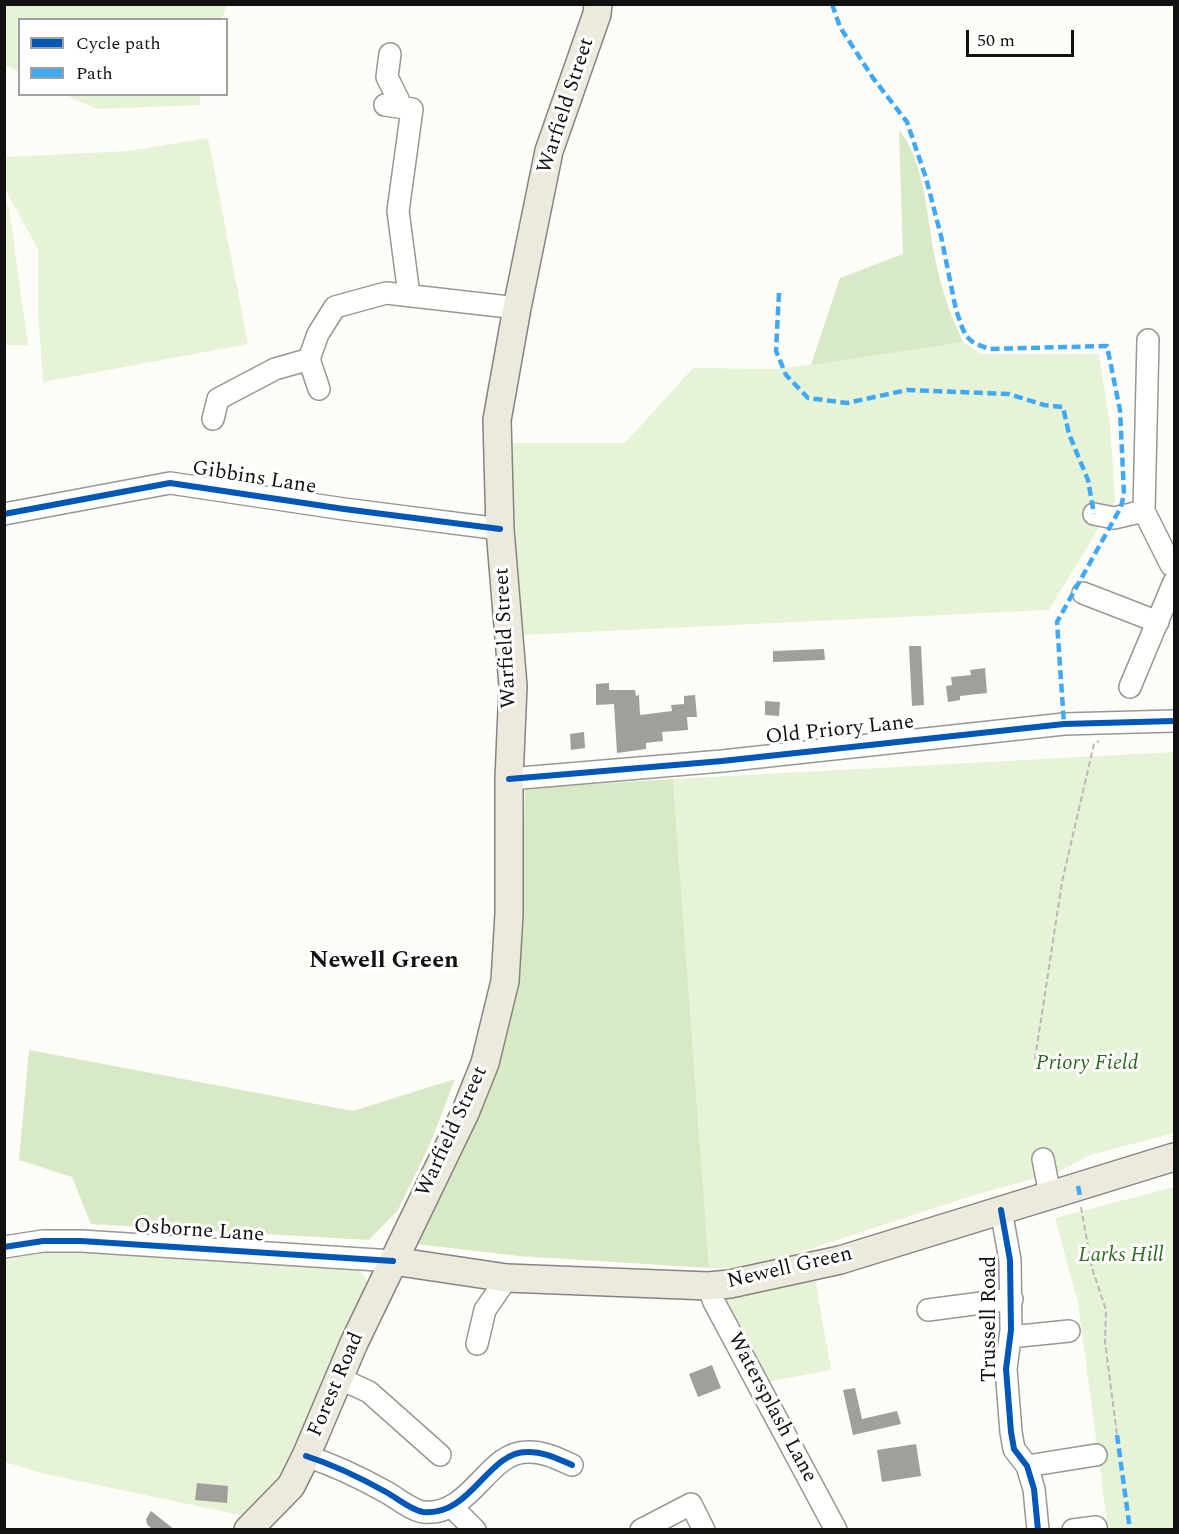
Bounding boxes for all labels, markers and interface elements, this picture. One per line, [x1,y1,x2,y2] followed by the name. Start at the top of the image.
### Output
[18,18,228,96] legend
[969,18,1077,56] scale bar
[977,27,1015,54] text: 50 m
[76,30,161,57] text: Cycle path
[533,35,601,177] street label: Warfield Street
[76,60,113,87] text: Path
[190,457,318,501] street label: Gibbins Lane
[491,567,523,709] street label: Warfield Street
[765,711,915,751] street label: Old Priory Lane
[309,948,459,976] district label: Newell Green
[1036,1052,1138,1078] park label: Priory Field
[412,1063,494,1201] street label: Warfield Street
[133,1215,265,1249] street label: Osborne Lane
[725,1242,855,1296] street label: Newell Green
[1078,1244,1164,1270] park label: Larks Hill
[978,1256,1004,1382] street label: Trussell Road
[304,1329,370,1441] street label: Forest Road
[721,1329,821,1487] street label: Watersplash Lane

